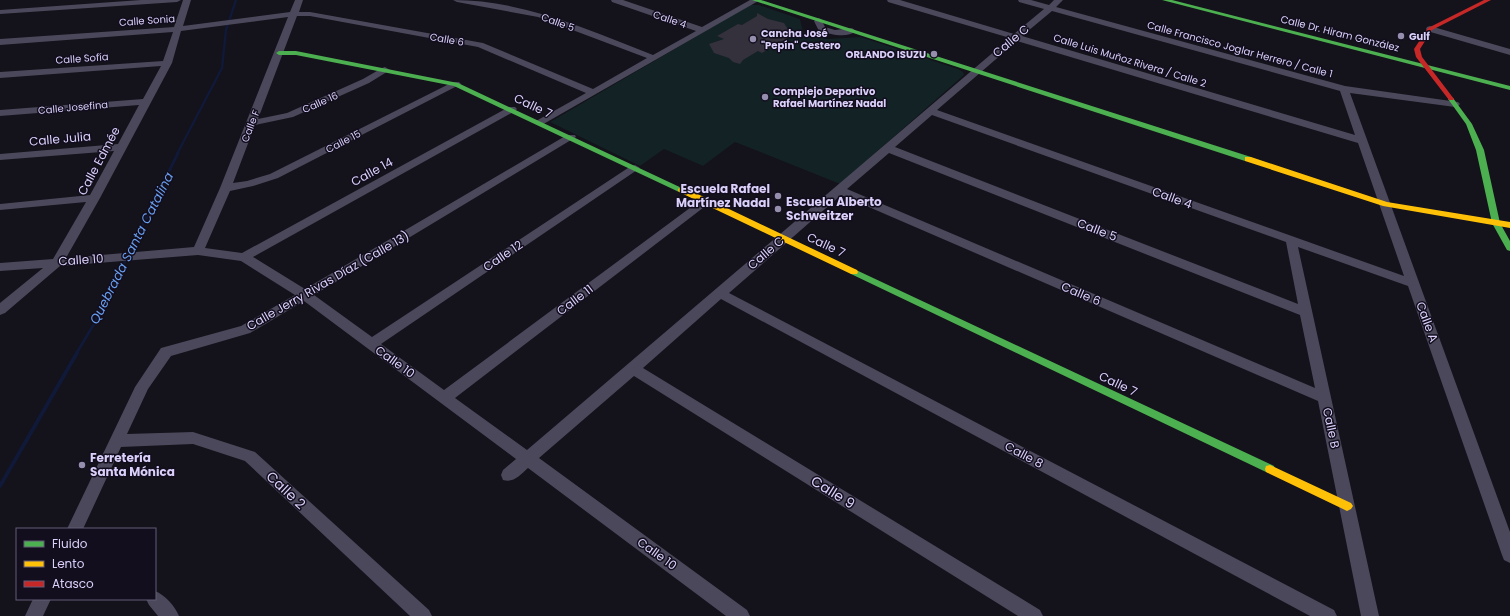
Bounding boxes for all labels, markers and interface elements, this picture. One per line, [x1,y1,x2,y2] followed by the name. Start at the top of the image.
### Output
[651,7,689,32] street label: Calle 4
[539,10,577,35] street label: Calle 5
[118,11,176,30] street label: Calle Sonia
[1279,11,1401,56] street label: Calle Dr. Hiram González
[1145,17,1334,82] street label: Calle Francisco Joglar Herrero / Calle 1
[989,20,1033,61] street label: Calle C
[761,26,841,53] place label: Cancha José "Pepín" Cestero
[429,29,465,50] street label: Calle 6
[1409,29,1430,44] place label: Gulf
[1051,30,1208,91] street label: Calle Luis Muñoz Rivera / Calle 2
[1396,31,1406,41] marker: Gulf
[748,34,758,44] marker: Cancha José "Pepín" Cestero
[846,47,926,62] place label: ORLANDO ISUZU
[55,49,109,68] street label: Calle Sofía
[929,49,939,59] marker: ORLANDO ISUZU
[773,84,886,111] place label: Complejo Deportivo Rafael Martínez Nadal
[300,88,341,117] street label: Calle 16
[511,89,556,122] street label: Calle 7
[760,92,770,102] marker: Complejo Deportivo Rafael Martínez Nadal
[37,97,109,118] street label: Calle Josefina
[237,108,263,144] street label: Calle F
[73,123,124,198] street label: Calle Edmée
[323,126,363,157] street label: Calle 15
[28,127,92,150] street label: Calle Julia
[348,153,396,190] street label: Calle 14
[85,169,178,328] water label: Quebrada Santa Catalina
[676,180,770,211] place label: Escuela Rafael Martínez Nadal
[1150,182,1195,213] street label: Calle 4
[773,191,783,201] marker: Escuela Rafael Martínez Nadal
[786,193,882,224] place label: Escuela Alberto Schweitzer
[773,204,783,214] marker: Escuela Alberto Schweitzer
[1075,214,1120,245] street label: Calle 5
[243,227,412,334] street label: Calle Jerry Rivas Díaz (Calle 13)
[804,228,849,261] street label: Calle 7
[744,232,788,273] street label: Calle C
[479,236,526,275] street label: Calle 12
[58,249,104,270] street label: Calle 10
[1059,278,1104,309] street label: Calle 6
[553,280,596,319] street label: Calle 11
[1412,299,1443,344] street label: Calle A
[372,341,419,382] street label: Calle 10
[1096,367,1141,400] street label: Calle 7
[1319,406,1344,450] street label: Calle B
[1002,437,1047,472] street label: Calle 8
[90,449,175,480] place label: Ferretería Santa Mónica
[77,460,87,470] marker: Ferretería Santa Mónica
[262,466,310,514] street label: Calle 2
[807,471,859,513] street label: Calle 9
[16,528,156,600] legend
[634,533,681,574] street label: Calle 10
[52,535,88,552] text: Fluido
[52,555,85,572] text: Lento
[52,575,94,592] text: Atasco

